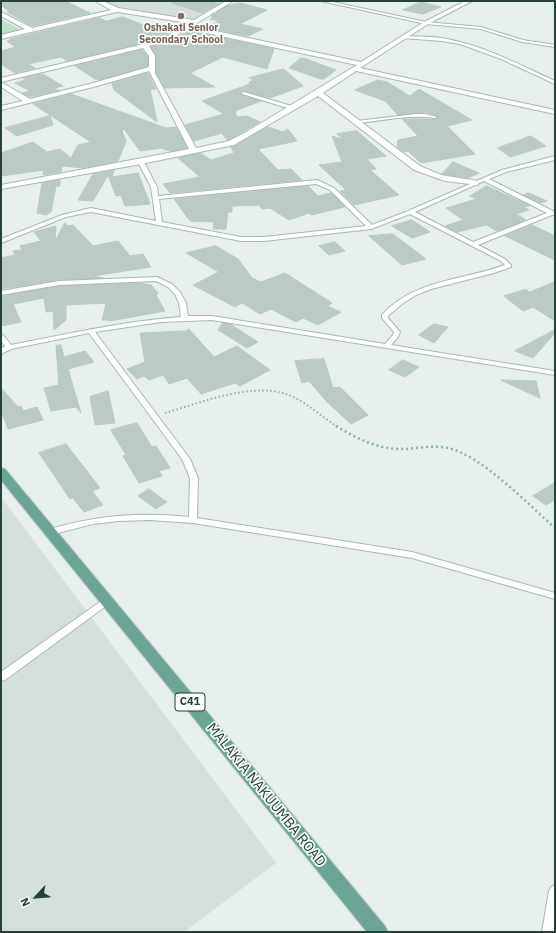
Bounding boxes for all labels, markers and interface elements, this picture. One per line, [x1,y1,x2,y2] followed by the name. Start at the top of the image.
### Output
[176,11,186,21] marker: Oshakati Senior Secondary School
[139,22,223,46] place label: Oshakati Senior Secondary School
[175,693,205,711] road number: C41
[203,720,329,870] street label: MALAKIA NAKUUMBA ROAD
[16,877,56,917] north arrow
[17,896,33,909] text: N

